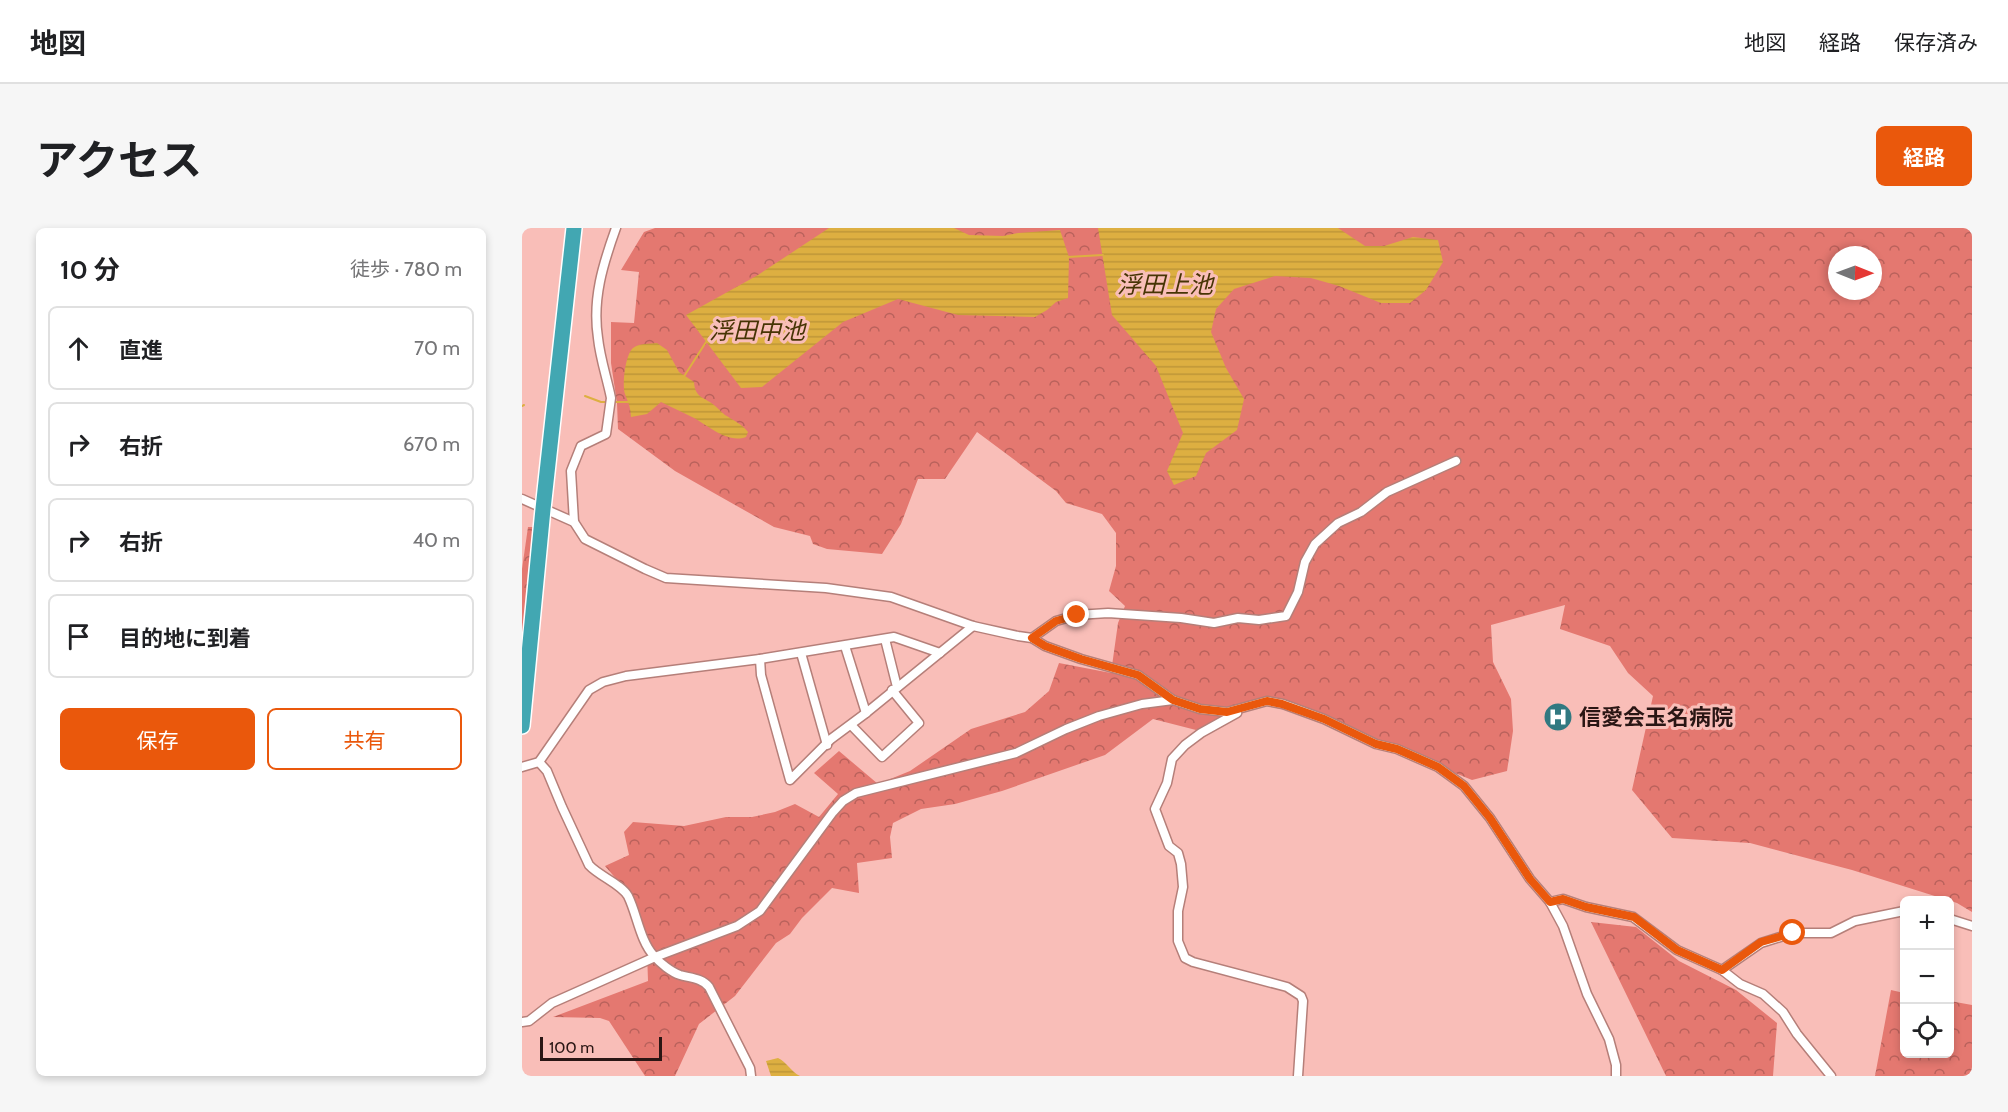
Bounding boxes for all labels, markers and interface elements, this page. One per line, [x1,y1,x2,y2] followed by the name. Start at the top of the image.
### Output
[30,26,86,60] text: 地図
[1744,30,1786,55] text: 地図
[1819,30,1861,55] text: 経路
[1894,30,1978,55] text: 保存済み
[1876,126,1972,186] button: 経路
[36,134,202,186] text: アクセス
[1828,246,1882,300] north arrow
[60,254,120,286] text: 10 分
[350,257,462,281] text: 徒歩 · 780 m
[1117,270,1215,299] water label: 浮田上池
[709,316,807,345] water label: 浮田中池
[62,332,95,365] icon: ahead
[414,336,460,360] text: 70 m
[119,337,163,364] text: 直進
[62,428,95,461] icon: right
[403,432,460,456] text: 670 m
[119,433,163,460] text: 右折
[62,524,95,557] icon: right
[412,528,460,552] text: 40 m
[119,529,163,556] text: 右折
[1063,601,1089,627] route end
[62,620,95,653] icon: arrive
[119,625,251,652] text: 目的地に到着
[1542,701,1574,733] hospital icon: 信愛会玉名病院
[1579,704,1733,731] place label: 信愛会玉名病院
[60,708,255,770] button: 保存
[267,708,462,770] button: 共有
[1900,896,1954,1058] map controls
[1900,896,1954,950] button: +
[1779,919,1805,945] route start
[1900,950,1954,1004] button: −
[1900,1004,1954,1058] button: locate
[540,1034,662,1062] scale bar
[549,1038,594,1057] text: 100 m

